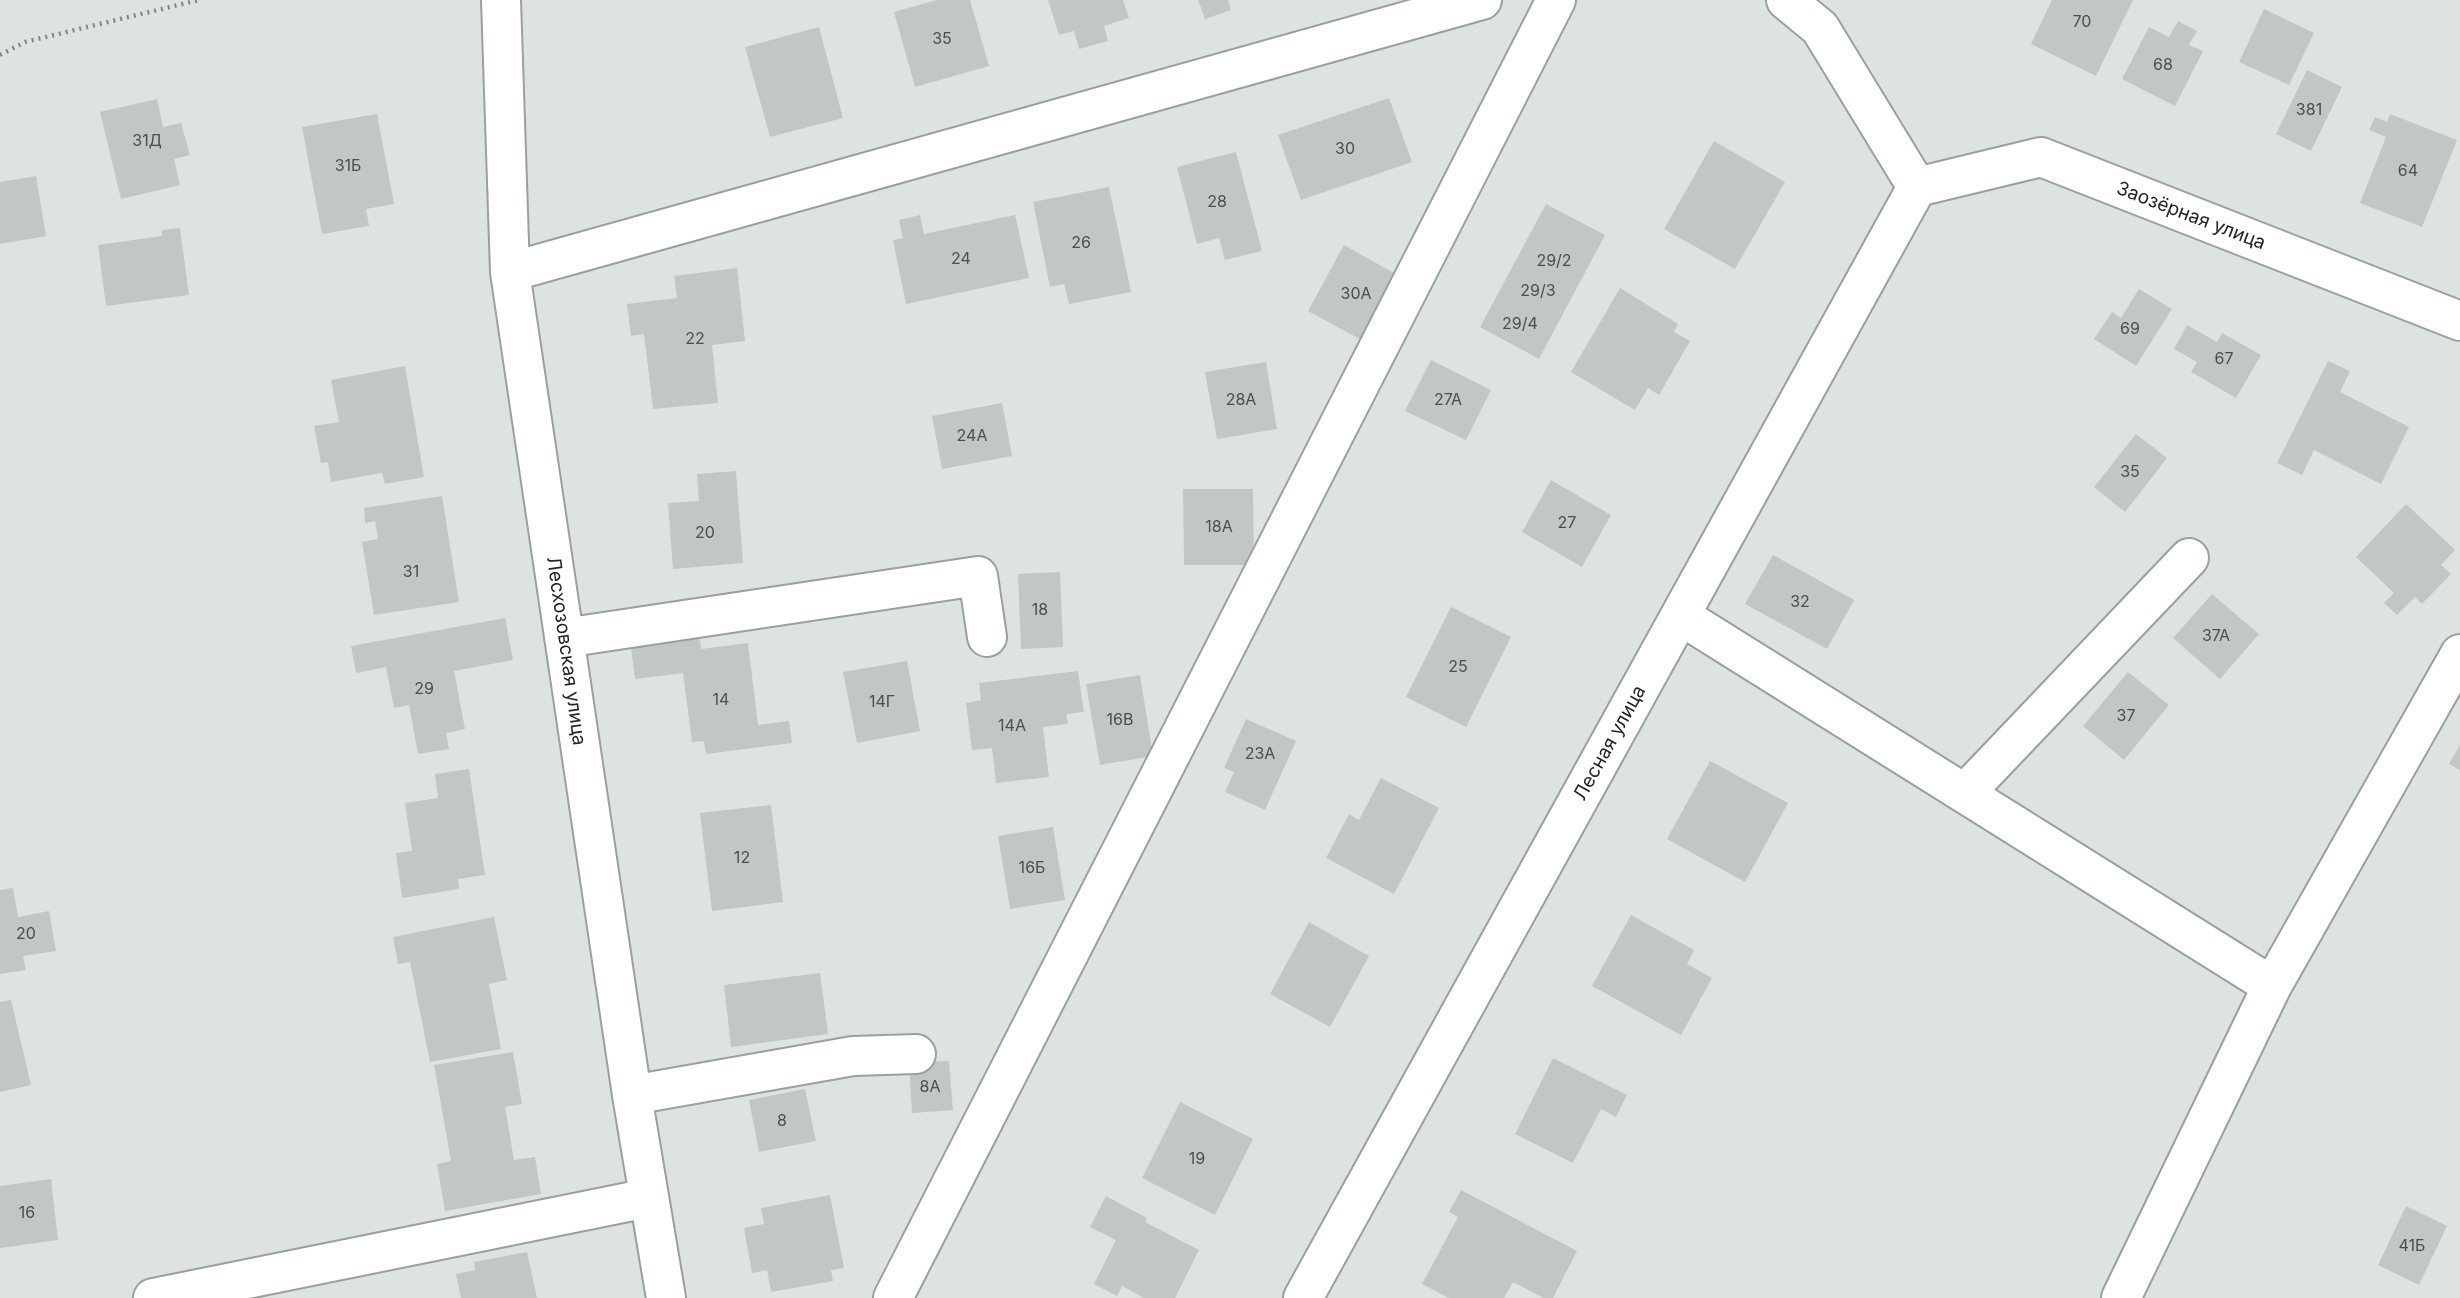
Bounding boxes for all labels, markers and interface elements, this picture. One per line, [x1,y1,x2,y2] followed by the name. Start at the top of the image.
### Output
[2073,12,2091,32] house number: 70
[932,29,952,49] house number: 35
[2153,55,2173,75] house number: 68
[2296,100,2322,120] house number: 381
[132,131,162,151] house number: 31Д
[1335,139,1355,159] house number: 30
[335,156,361,176] house number: 31Б
[2398,161,2418,181] house number: 64
[2113,177,2269,255] street label: Заозёрная улица
[1207,192,1227,212] house number: 28
[1071,233,1091,253] house number: 26
[951,249,971,269] house number: 24
[1536,251,1572,271] house number: 29/2
[1520,281,1556,301] house number: 29/3
[1340,284,1372,304] house number: 30А
[1502,314,1538,334] house number: 29/4
[2120,319,2140,339] house number: 69
[685,329,705,349] house number: 22
[2215,349,2233,369] house number: 67
[1226,390,1256,410] house number: 28А
[1434,390,1462,410] house number: 27А
[957,426,987,446] house number: 24А
[2120,462,2140,482] house number: 35
[1558,513,1576,533] house number: 27
[1205,517,1233,537] house number: 18А
[695,523,715,543] house number: 20
[541,555,591,747] street label: Лесхозовская улица
[403,562,419,582] house number: 31
[1790,592,1810,612] house number: 32
[1032,600,1048,620] house number: 18
[2202,626,2230,646] house number: 37А
[1448,657,1468,677] house number: 25
[414,679,434,699] house number: 29
[1569,682,1651,804] street label: Лесная улица
[713,690,729,710] house number: 14
[869,692,895,712] house number: 14Г
[2117,706,2135,726] house number: 37
[1107,710,1133,730] house number: 16В
[998,716,1026,736] house number: 14А
[1245,744,1275,764] house number: 23А
[734,848,750,868] house number: 12
[1019,858,1045,878] house number: 16Б
[16,924,36,944] house number: 20
[920,1077,940,1097] house number: 8А
[777,1111,787,1131] house number: 8
[1189,1149,1205,1169] house number: 19
[19,1203,35,1223] house number: 16
[2399,1236,2425,1256] house number: 41Б

